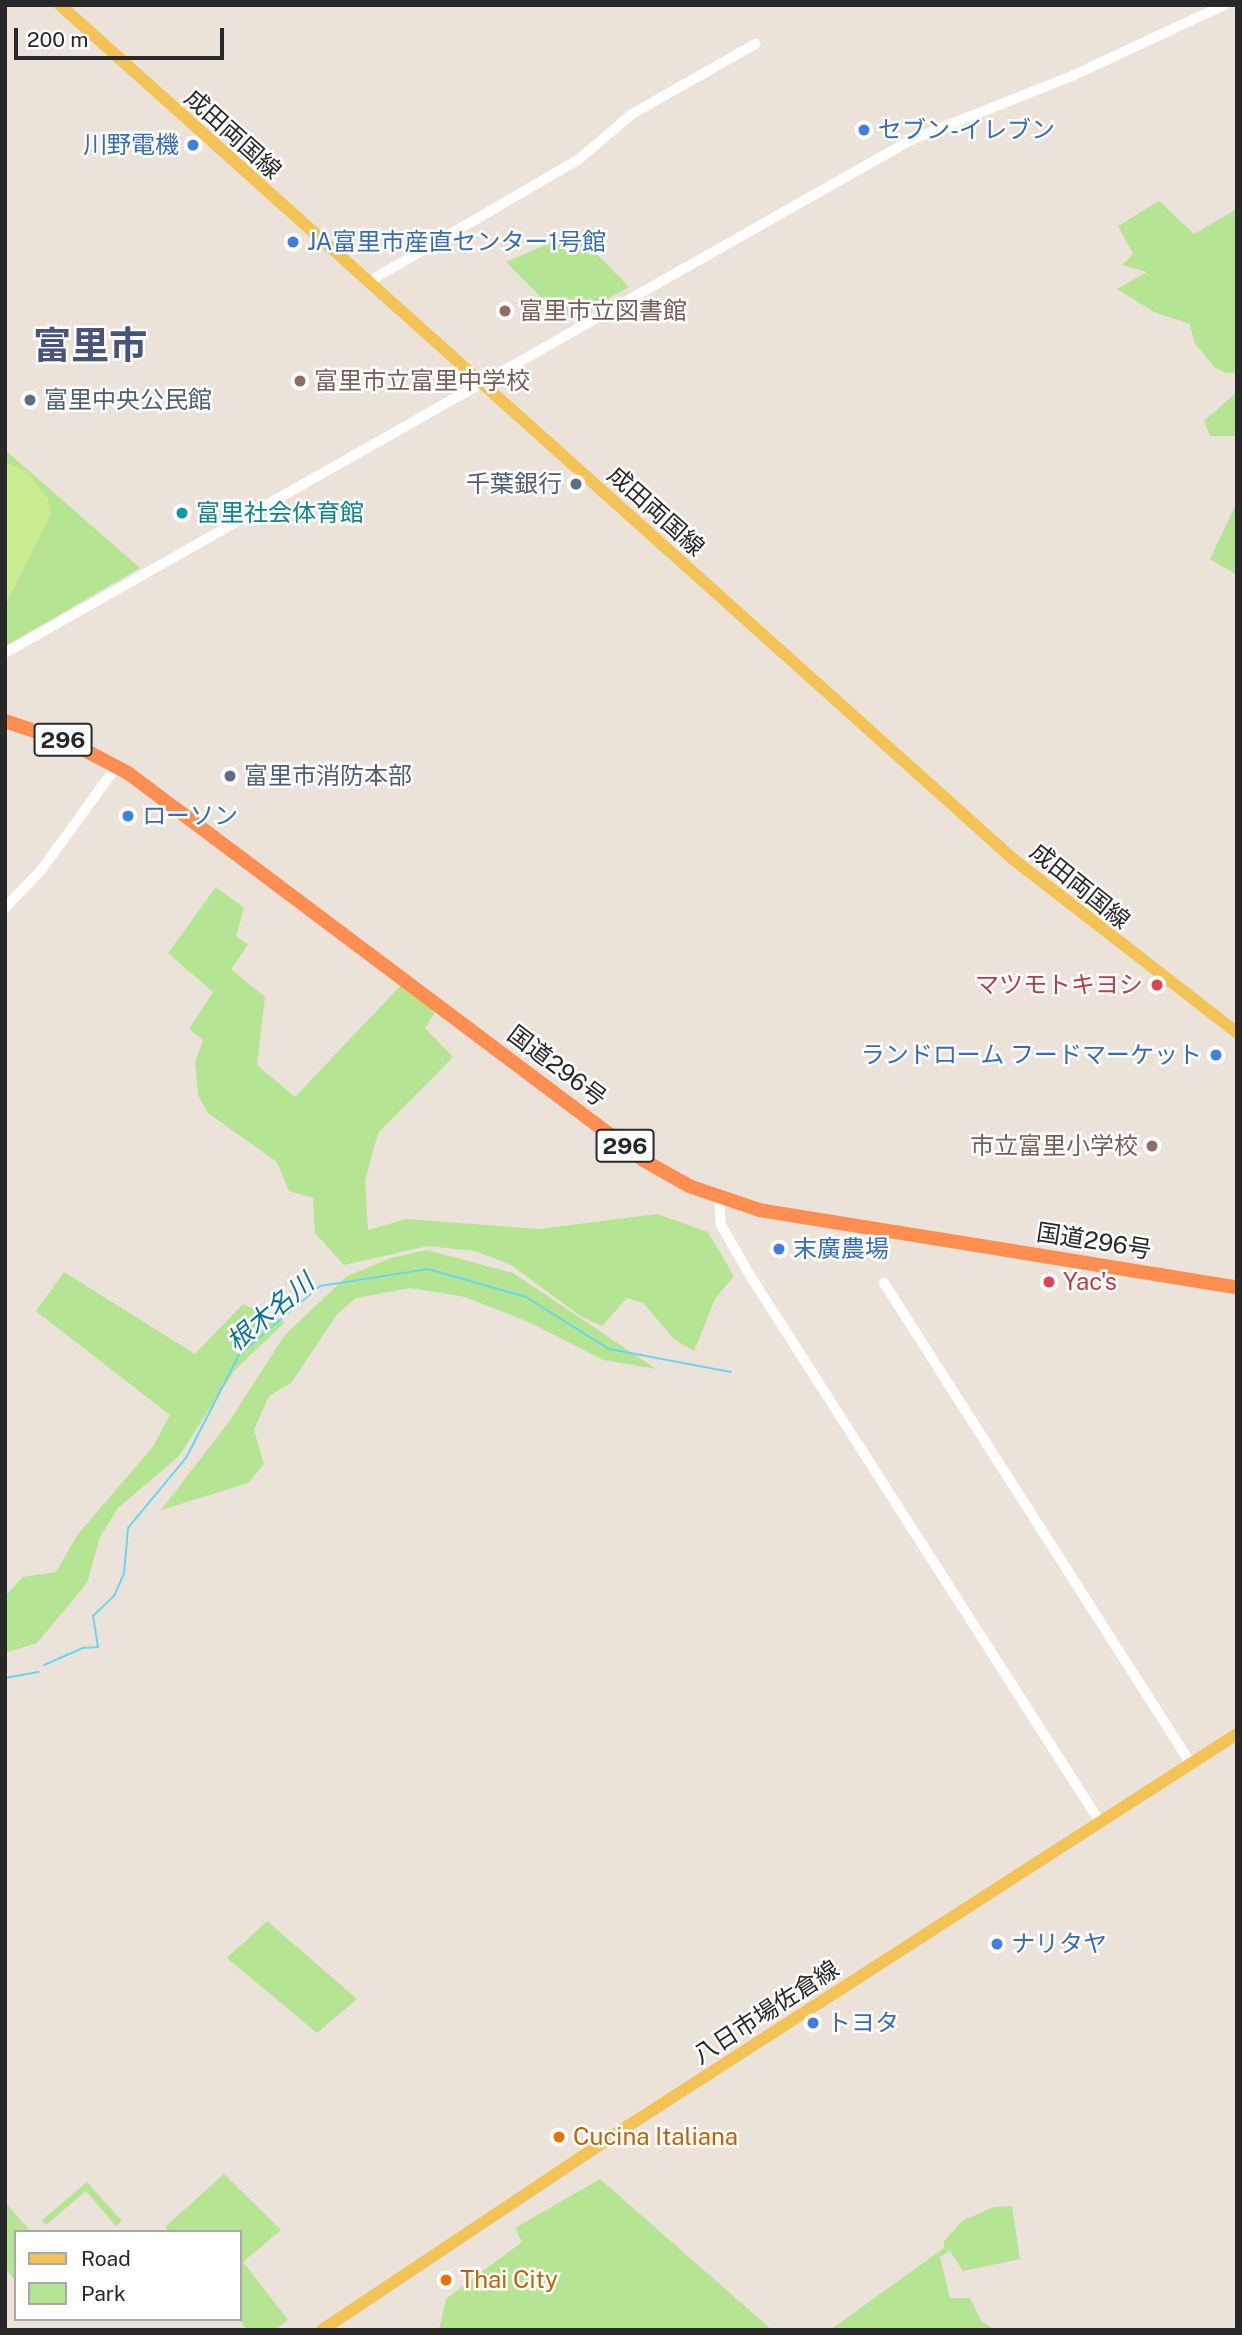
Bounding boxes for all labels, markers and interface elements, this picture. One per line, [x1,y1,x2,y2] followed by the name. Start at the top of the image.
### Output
[18,14,228,58] scale bar
[27,27,88,52] text: 200 m
[179,83,287,185] street label: 成田両国線
[878,116,1055,144] place label: セブン-イレブン
[856,122,872,138] marker: セブン-イレブン
[83,131,179,159] place label: 川野電機
[185,137,201,153] marker: 川野電機
[307,228,606,256] place label: JA富里市産直センター1号館
[285,234,301,250] marker: JA富里市産直センター1号館
[519,297,687,325] place label: 富里市立図書館
[497,303,513,319] marker: 富里市立図書館
[33,323,147,369] district label: 富里市
[314,367,530,395] place label: 富里市立富里中学校
[292,373,308,389] marker: 富里市立富里中学校
[44,386,212,414] place label: 富里中央公民館
[22,392,38,408] marker: 富里中央公民館
[602,460,710,562] street label: 成田両国線
[466,470,562,498] place label: 千葉銀行
[568,476,584,492] marker: 千葉銀行
[196,499,364,527] place label: 富里社会体育館
[174,505,190,521] marker: 富里社会体育館
[33,720,93,760] road number: 296
[244,762,412,790] place label: 富里市消防本部
[222,768,238,784] marker: 富里市消防本部
[142,802,238,830] place label: ローソン
[120,808,136,824] marker: ローソン
[1024,837,1136,935] street label: 成田両国線
[975,971,1143,999] place label: マツモトキヨシ
[1149,977,1165,993] marker: マツモトキヨシ
[502,1020,612,1112] street label: 国道296号
[860,1041,1202,1069] place label: ランドローム フードマーケット
[1208,1047,1224,1063] marker: ランドローム フードマーケット
[595,1126,655,1166] road number: 296
[970,1132,1138,1160] place label: 市立富里小学校
[1144,1138,1160,1154] marker: 市立富里小学校
[1034,1218,1154,1264] street label: 国道296号
[793,1235,889,1263] place label: 末廣農場
[771,1241,787,1257] marker: 末廣農場
[220,1267,320,1357] water label: 根木名川
[1063,1268,1117,1296] place label: Yac's
[1041,1274,1057,1290] marker: Yac's
[1011,1930,1107,1958] place label: ナリタヤ
[989,1936,1005,1952] marker: ナリタヤ
[688,1954,844,2070] street label: 八日市場佐倉線
[827,2009,899,2037] place label: トヨタ
[805,2015,821,2031] marker: トヨタ
[573,2123,738,2151] place label: Cucina Italiana
[551,2129,567,2145] marker: Cucina Italiana
[14,2230,242,2321] legend
[81,2246,131,2271] text: Road
[460,2266,558,2294] place label: Thai City
[438,2272,454,2288] marker: Thai City
[81,2281,126,2306] text: Park

